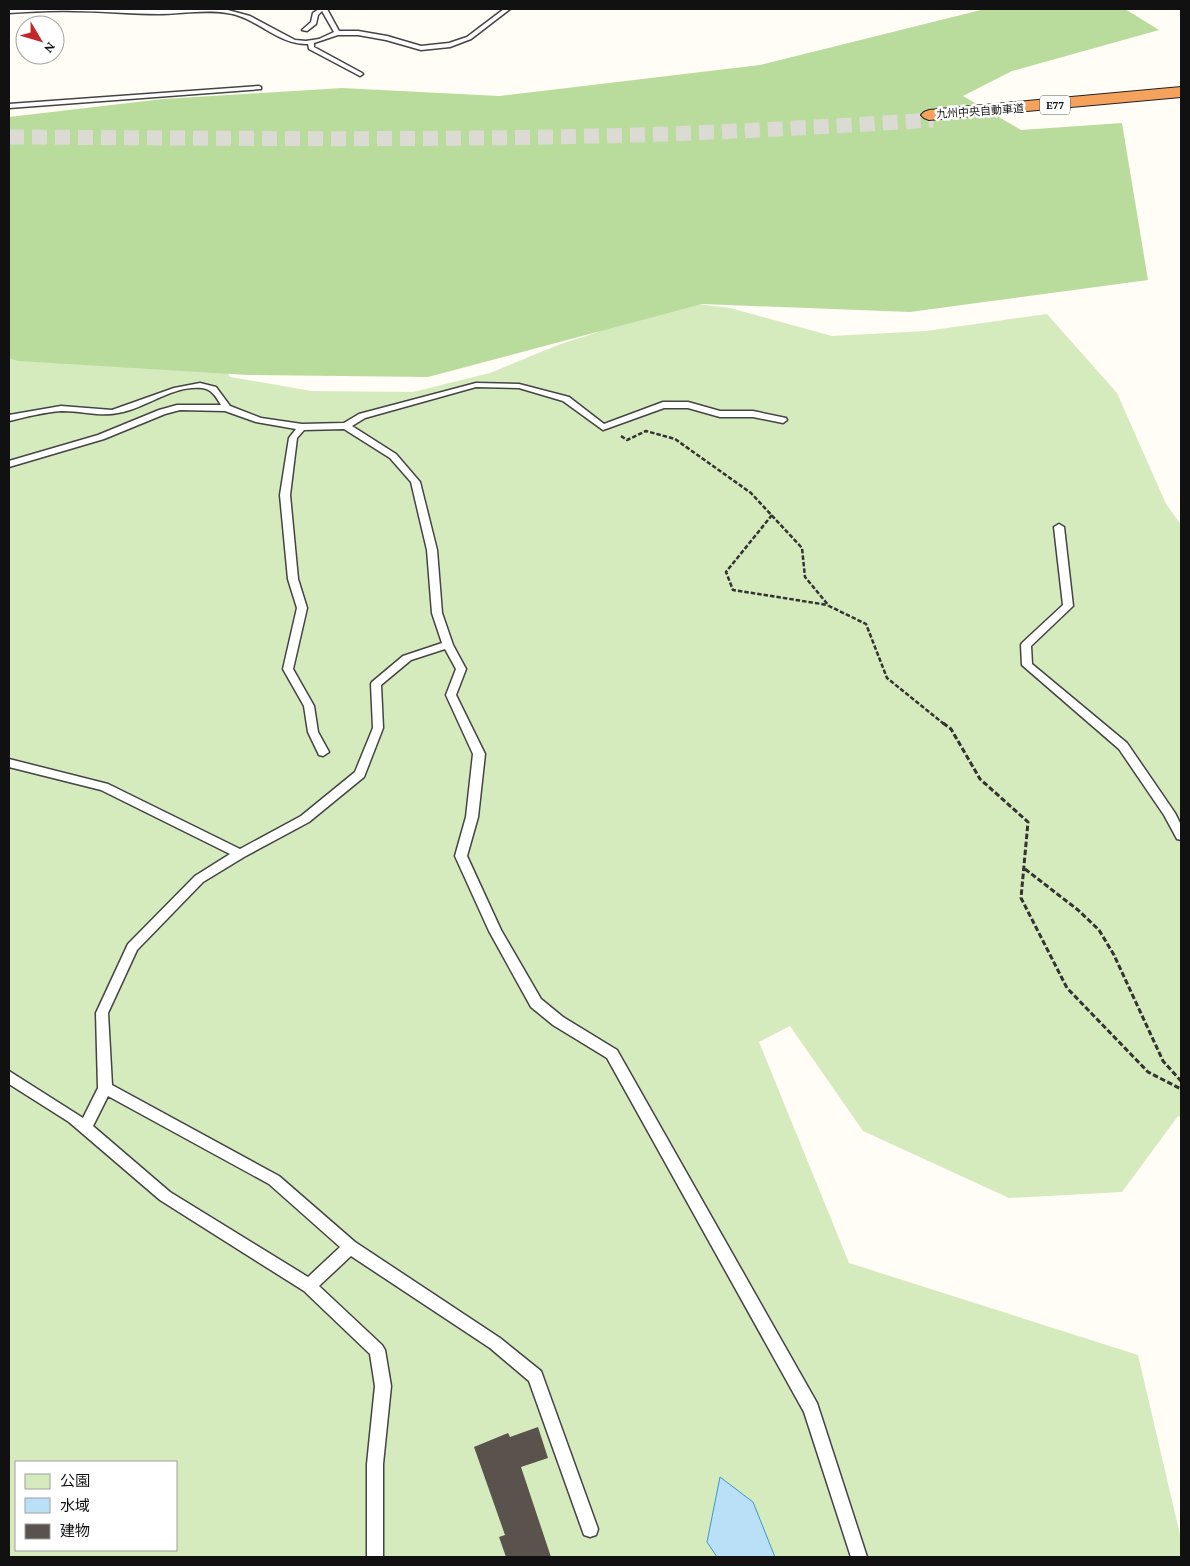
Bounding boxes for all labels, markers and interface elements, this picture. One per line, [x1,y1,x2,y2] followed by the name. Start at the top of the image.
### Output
[15,15,65,65] north arrow
[41,39,59,57] text: N
[1040,96,1070,114] road number: E77
[936,102,1024,120] street label: 九州中央自動車道
[15,1461,178,1551] legend
[60,1473,90,1489] text: 公園
[60,1498,90,1514] text: 水域
[60,1523,90,1539] text: 建物

